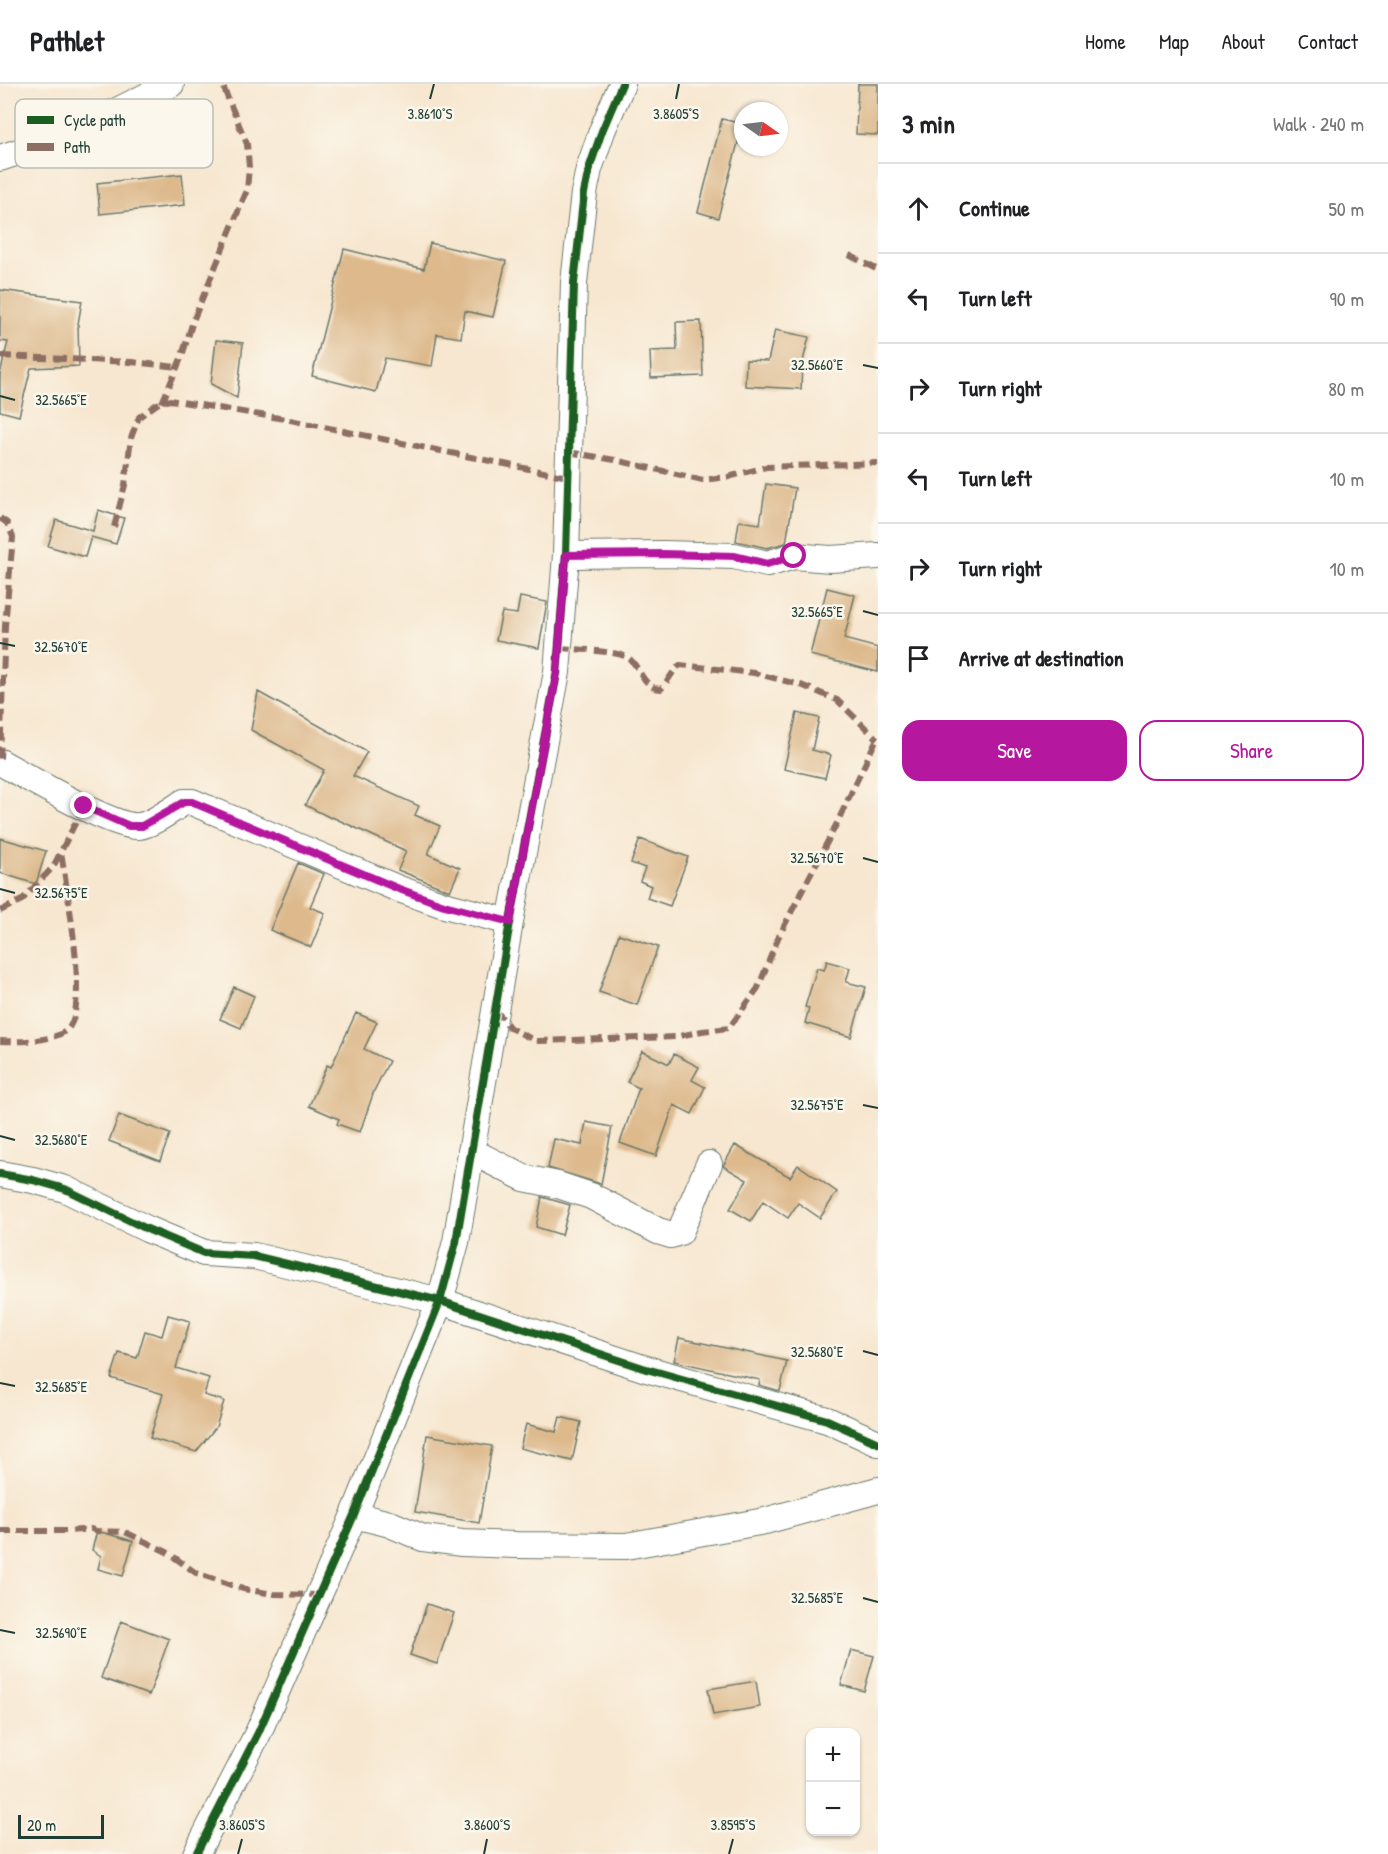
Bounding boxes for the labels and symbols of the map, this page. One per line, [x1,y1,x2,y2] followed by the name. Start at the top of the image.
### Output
[15,99,213,168] legend
[734,102,788,156] north arrow
[408,103,453,124] text: 3.8610°S
[653,103,699,124] text: 3.8605°S
[64,109,126,131] text: Cycle path
[64,136,90,158] text: Path
[791,354,843,375] text: 32.5660°E
[35,389,87,410] text: 32.5665°E
[780,542,806,568] route start
[791,601,843,622] text: 32.5665°E
[34,636,88,657] text: 32.5670°E
[70,792,96,818] route end
[790,847,844,868] text: 32.5670°E
[34,882,88,903] text: 32.5675°E
[790,1094,844,1115] text: 32.5675°E
[35,1129,88,1150] text: 32.5680°E
[791,1341,844,1362] text: 32.5680°E
[35,1376,87,1397] text: 32.5685°E
[791,1587,843,1608] text: 32.5685°E
[35,1622,87,1643] text: 32.5690°E
[18,1812,104,1840] scale bar
[219,1814,265,1835] text: 3.8605°S
[464,1814,510,1835] text: 3.8600°S
[711,1814,756,1835] text: 3.8595°S

